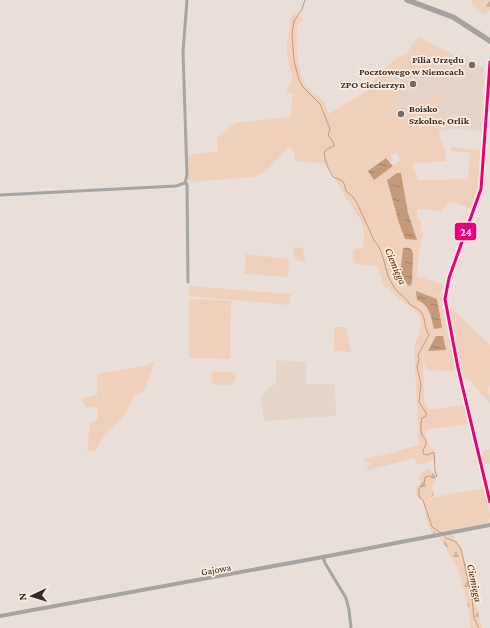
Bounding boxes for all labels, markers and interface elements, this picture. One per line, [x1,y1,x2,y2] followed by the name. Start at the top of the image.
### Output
[359,54,464,77] place label: Filia Urzędu Pocztowego w Niemcach
[467,60,477,70] marker: Filia Urzędu Pocztowego w Niemcach
[340,79,405,90] place label: ZPO Ciecierzyn
[408,79,418,89] marker: ZPO Ciecierzyn
[409,103,470,126] place label: Boisko Szkolne, Orlik
[396,109,406,119] marker: Boisko Szkolne, Orlik
[454,222,477,241] line badge: 24
[460,226,472,238] text: 24
[382,246,409,287] water label: Ciemięga
[200,561,232,579] street label: Gajowa
[464,563,485,603] water label: Ciemięga
[12,576,52,616] north arrow
[16,592,28,601] text: N

